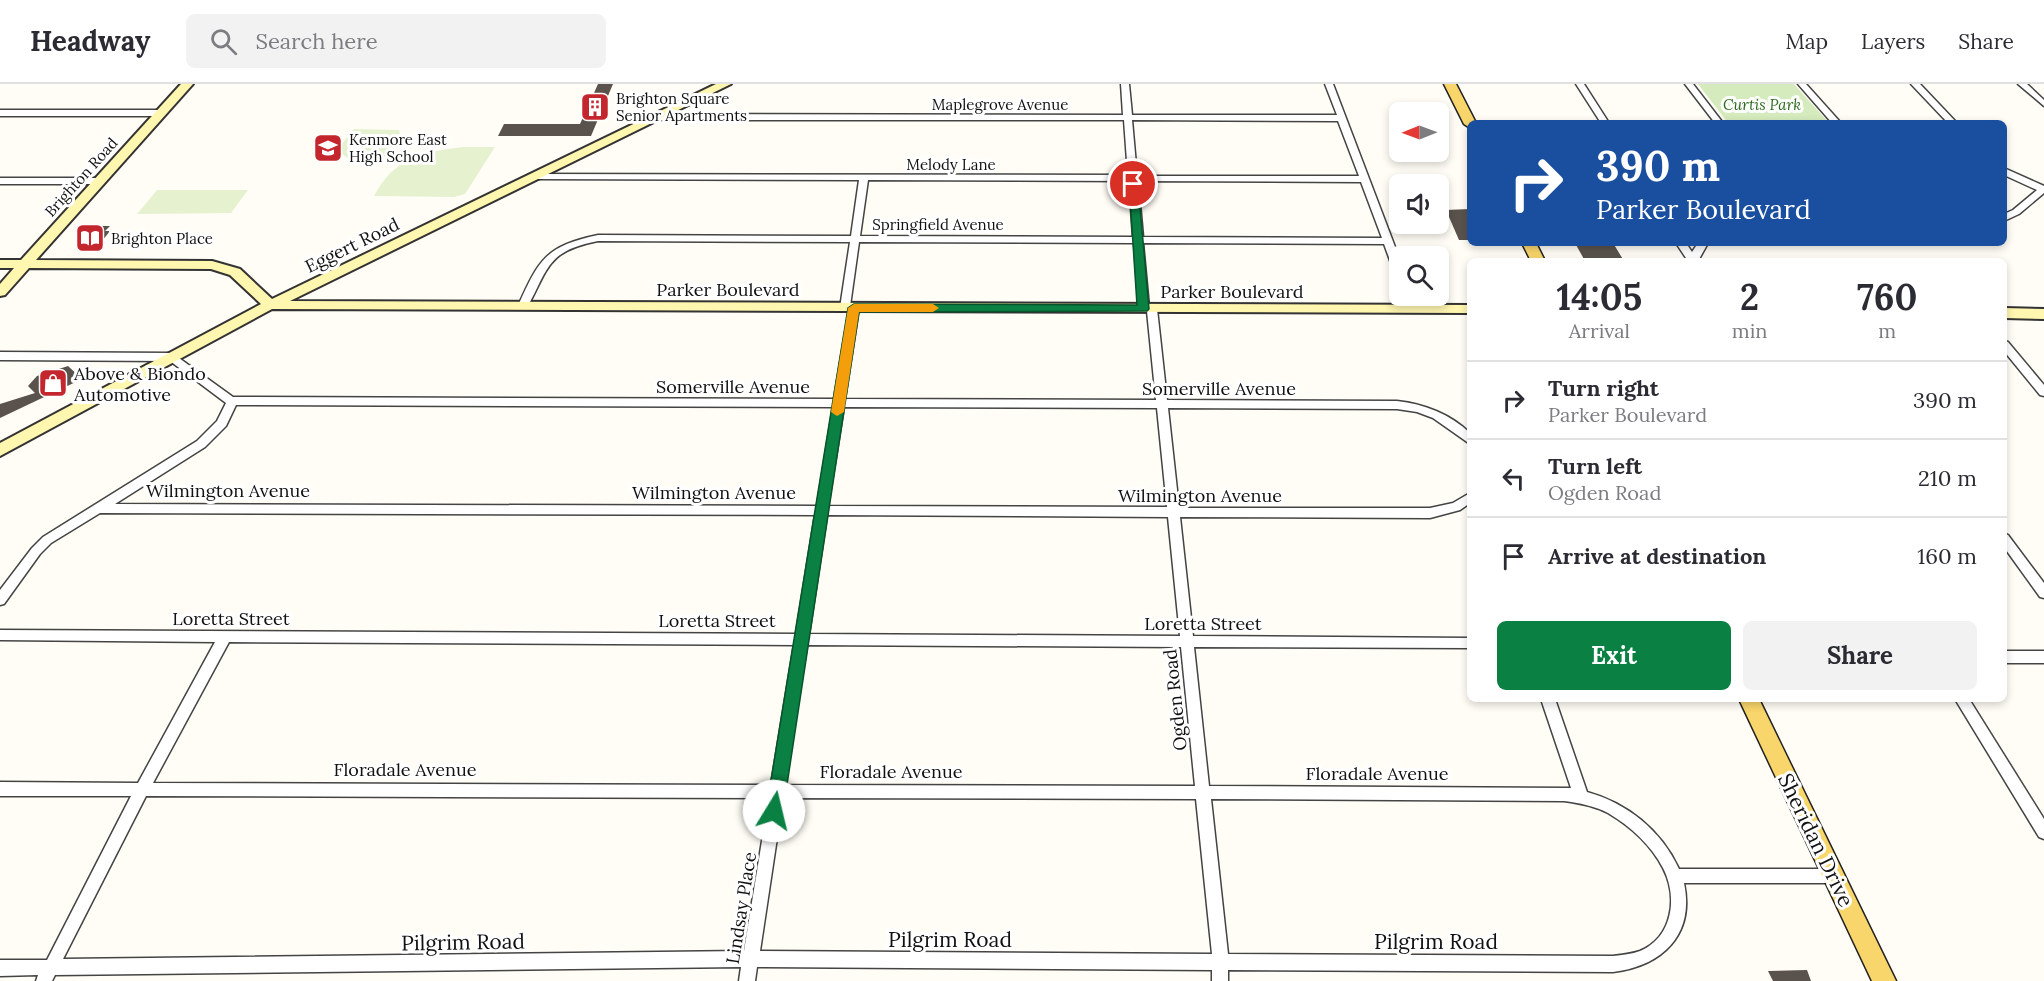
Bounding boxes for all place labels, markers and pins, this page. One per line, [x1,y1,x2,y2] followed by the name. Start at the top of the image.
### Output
[616,89,747,125] place label: Brighton Square Senior Apartments
[579,91,611,123] building icon: Brighton Square Senior Apartments
[349,130,447,166] place label: Kenmore East High School
[312,132,344,164] school or university icon: Kenmore East High School
[1107,158,1158,209] pin
[74,222,106,254] library icon: Brighton Place
[111,229,213,248] place label: Brighton Place
[73,362,206,406] place label: Above & Biondo Automotive
[37,367,69,399] shop icon: Above & Biondo Automotive

